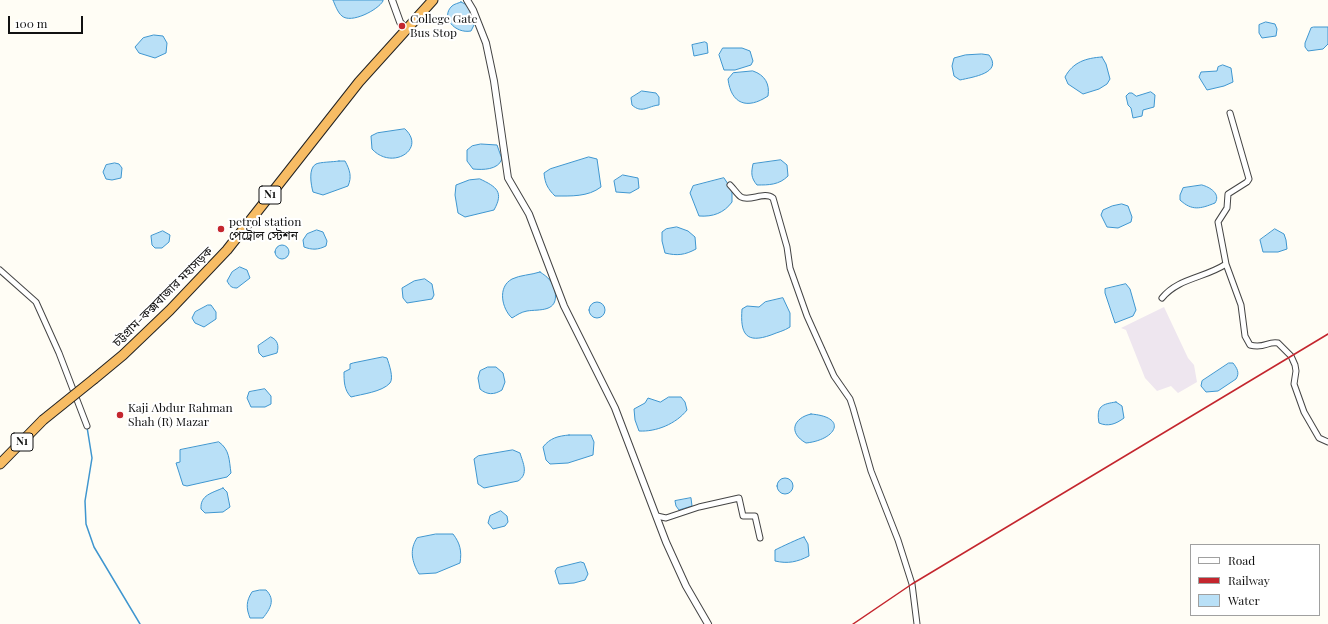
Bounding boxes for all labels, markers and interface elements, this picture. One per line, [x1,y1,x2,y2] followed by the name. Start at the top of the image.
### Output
[10,8,85,34] scale bar
[410,12,477,40] place label: College Gate Bus Stop
[15,15,47,31] text: 100 m
[397,21,407,31] marker: College Gate Bus Stop
[259,186,281,204] road number: N1
[229,215,301,243] place label: petrol station পেট্রোল স্টেশন
[216,224,226,234] marker: petrol station পেট্রোল স্টেশন
[110,244,216,350] street label: চট্টগ্রাম-কক্সবাজার মহাসড়ক
[128,401,233,429] place label: Kaji Abdur Rahman Shah (R) Mazar
[115,410,125,420] marker: Kaji Abdur Rahman Shah (R) Mazar
[11,433,33,451] road number: N1
[1190,544,1320,616] legend
[1228,552,1255,568] text: Road
[1228,572,1270,588] text: Railway
[1228,592,1260,608] text: Water

